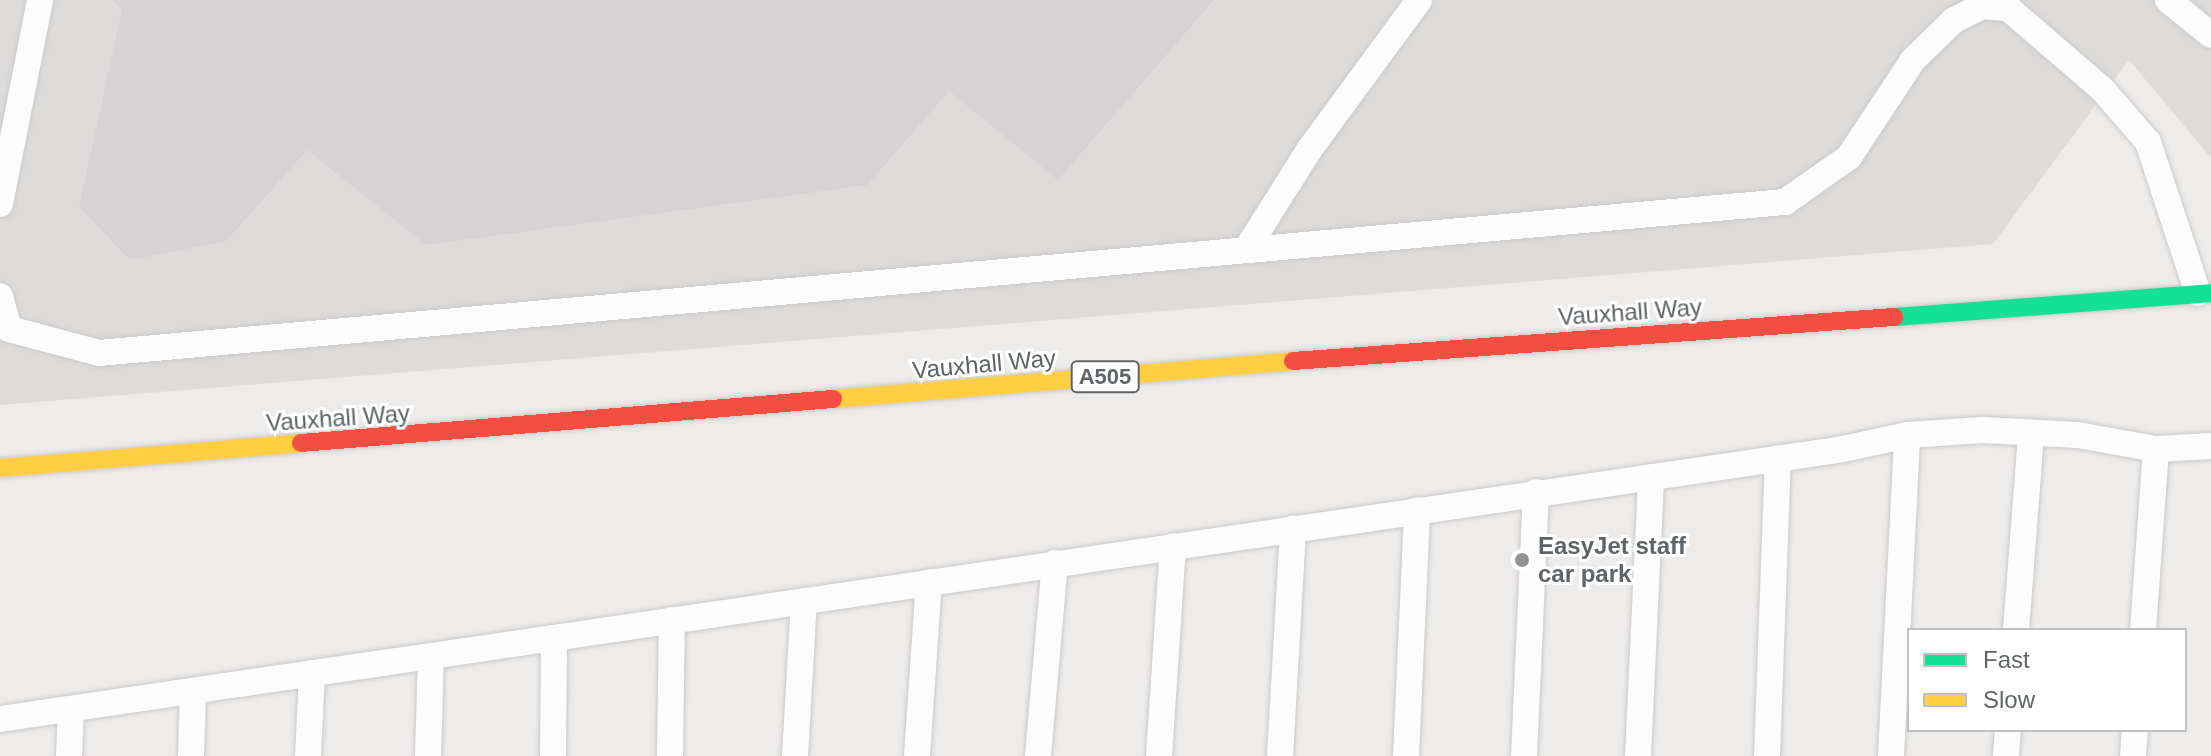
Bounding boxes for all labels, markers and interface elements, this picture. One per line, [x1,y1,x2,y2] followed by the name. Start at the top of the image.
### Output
[1557,293,1703,331] street label: Vauxhall Way
[911,343,1057,385] street label: Vauxhall Way
[1069,359,1141,395] road number: A505
[265,399,411,437] street label: Vauxhall Way
[1538,532,1686,588] place label: EasyJet staff car park
[1513,551,1531,569] marker: EasyJet staff car park
[1907,628,2187,732] legend
[1983,646,2030,673] text: Fast
[1983,686,2035,713] text: Slow

